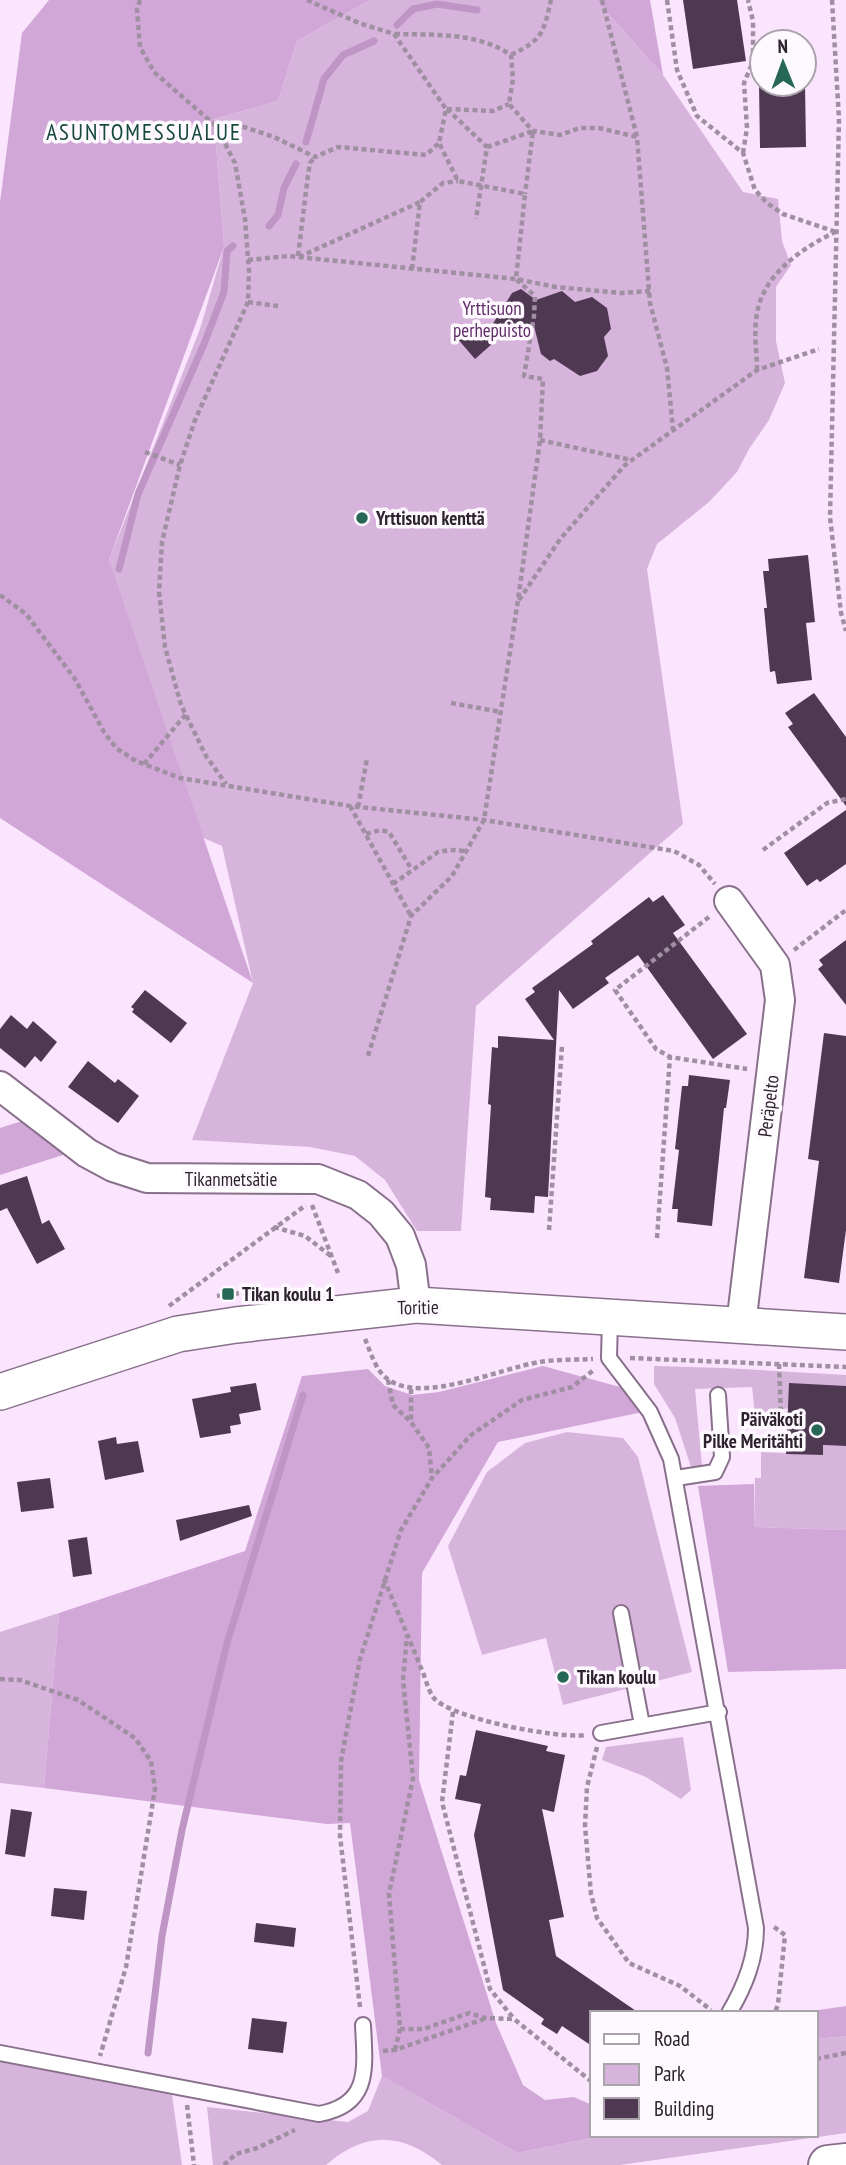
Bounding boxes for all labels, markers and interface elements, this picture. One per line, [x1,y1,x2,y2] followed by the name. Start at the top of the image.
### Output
[748,28,818,98] north arrow
[777,34,788,58] text: N
[46,117,242,146] district label: ASUNTOMESSUALUE
[453,296,531,342] park label: Yrttisuon perhepuisto
[375,506,485,530] place label: Yrttisuon kenttä
[354,510,370,526] marker: Yrttisuon kenttä
[752,1074,784,1138] street label: Peräpelto
[185,1167,277,1191] street label: Tikanmetsätie
[242,1282,334,1306] place label: Tikan koulu 1
[220,1286,236,1302] marker: Tikan koulu 1
[397,1295,439,1319] street label: Toritie
[703,1407,803,1453] place label: Päiväkoti Pilke Meritähti
[809,1422,825,1438] marker: Päiväkoti Pilke Meritähti
[577,1665,656,1689] place label: Tikan koulu
[555,1669,571,1685] marker: Tikan koulu
[590,2011,818,2137] legend
[654,2025,690,2052] text: Road
[654,2060,685,2087] text: Park
[654,2095,714,2122] text: Building

